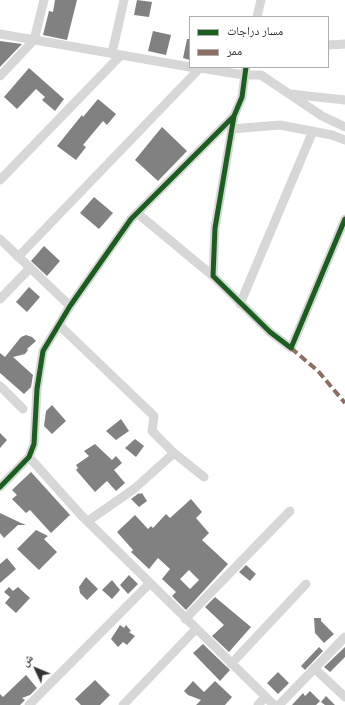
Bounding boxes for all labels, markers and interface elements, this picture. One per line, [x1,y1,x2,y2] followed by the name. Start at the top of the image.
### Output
[189,16,329,68] legend
[227,24,283,38] text: مسار دراجات
[227,44,242,58] text: ممر
[16,649,56,689] north arrow
[18,652,36,669] text: ش

